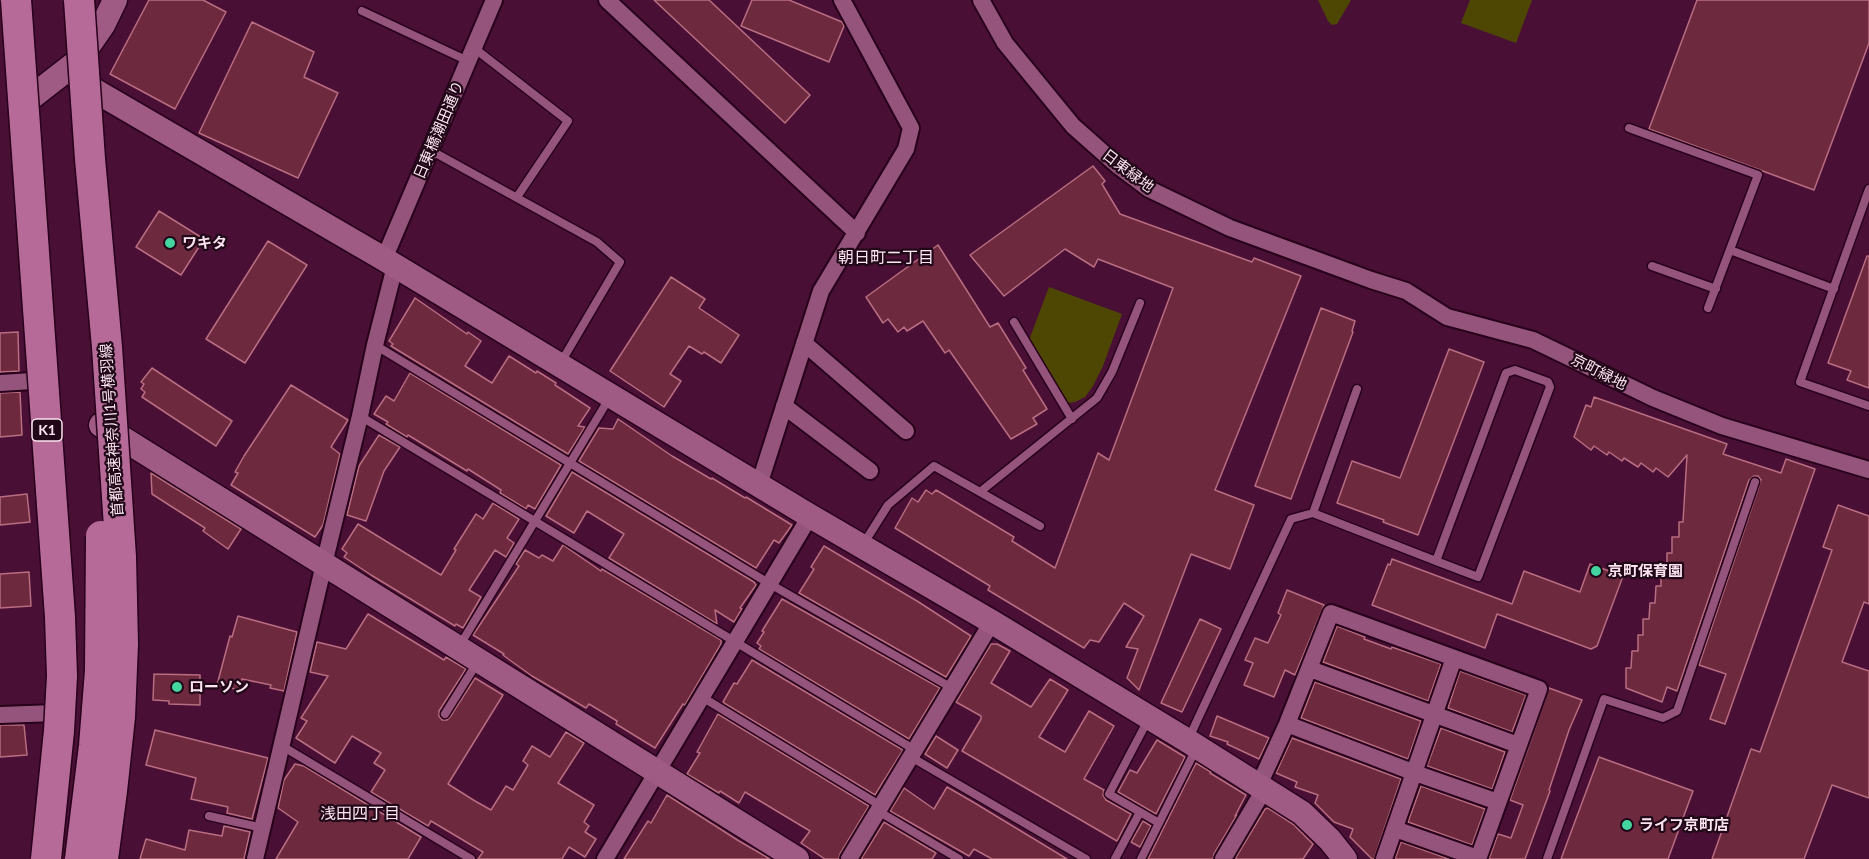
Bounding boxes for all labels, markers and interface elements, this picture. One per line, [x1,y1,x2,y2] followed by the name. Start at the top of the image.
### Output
[410,78,468,182] street label: 日東橋潮田通り
[1099,146,1157,196] street label: 日東緑地
[182,234,227,252] place label: ワキタ
[163,236,177,250] marker: ワキタ
[838,248,934,268] district label: 朝日町二丁目
[97,343,127,517] street label: 首都高速神奈川1号横羽線
[1568,350,1630,394] street label: 京町緑地
[32,419,62,441] road number: K1
[1608,562,1683,580] place label: 京町保育園
[1589,564,1603,578] marker: 京町保育園
[189,678,249,696] place label: ローソン
[170,680,184,694] marker: ローソン
[320,804,400,824] district label: 浅田四丁目
[1639,816,1729,834] place label: ライフ京町店
[1620,818,1634,832] marker: ライフ京町店

